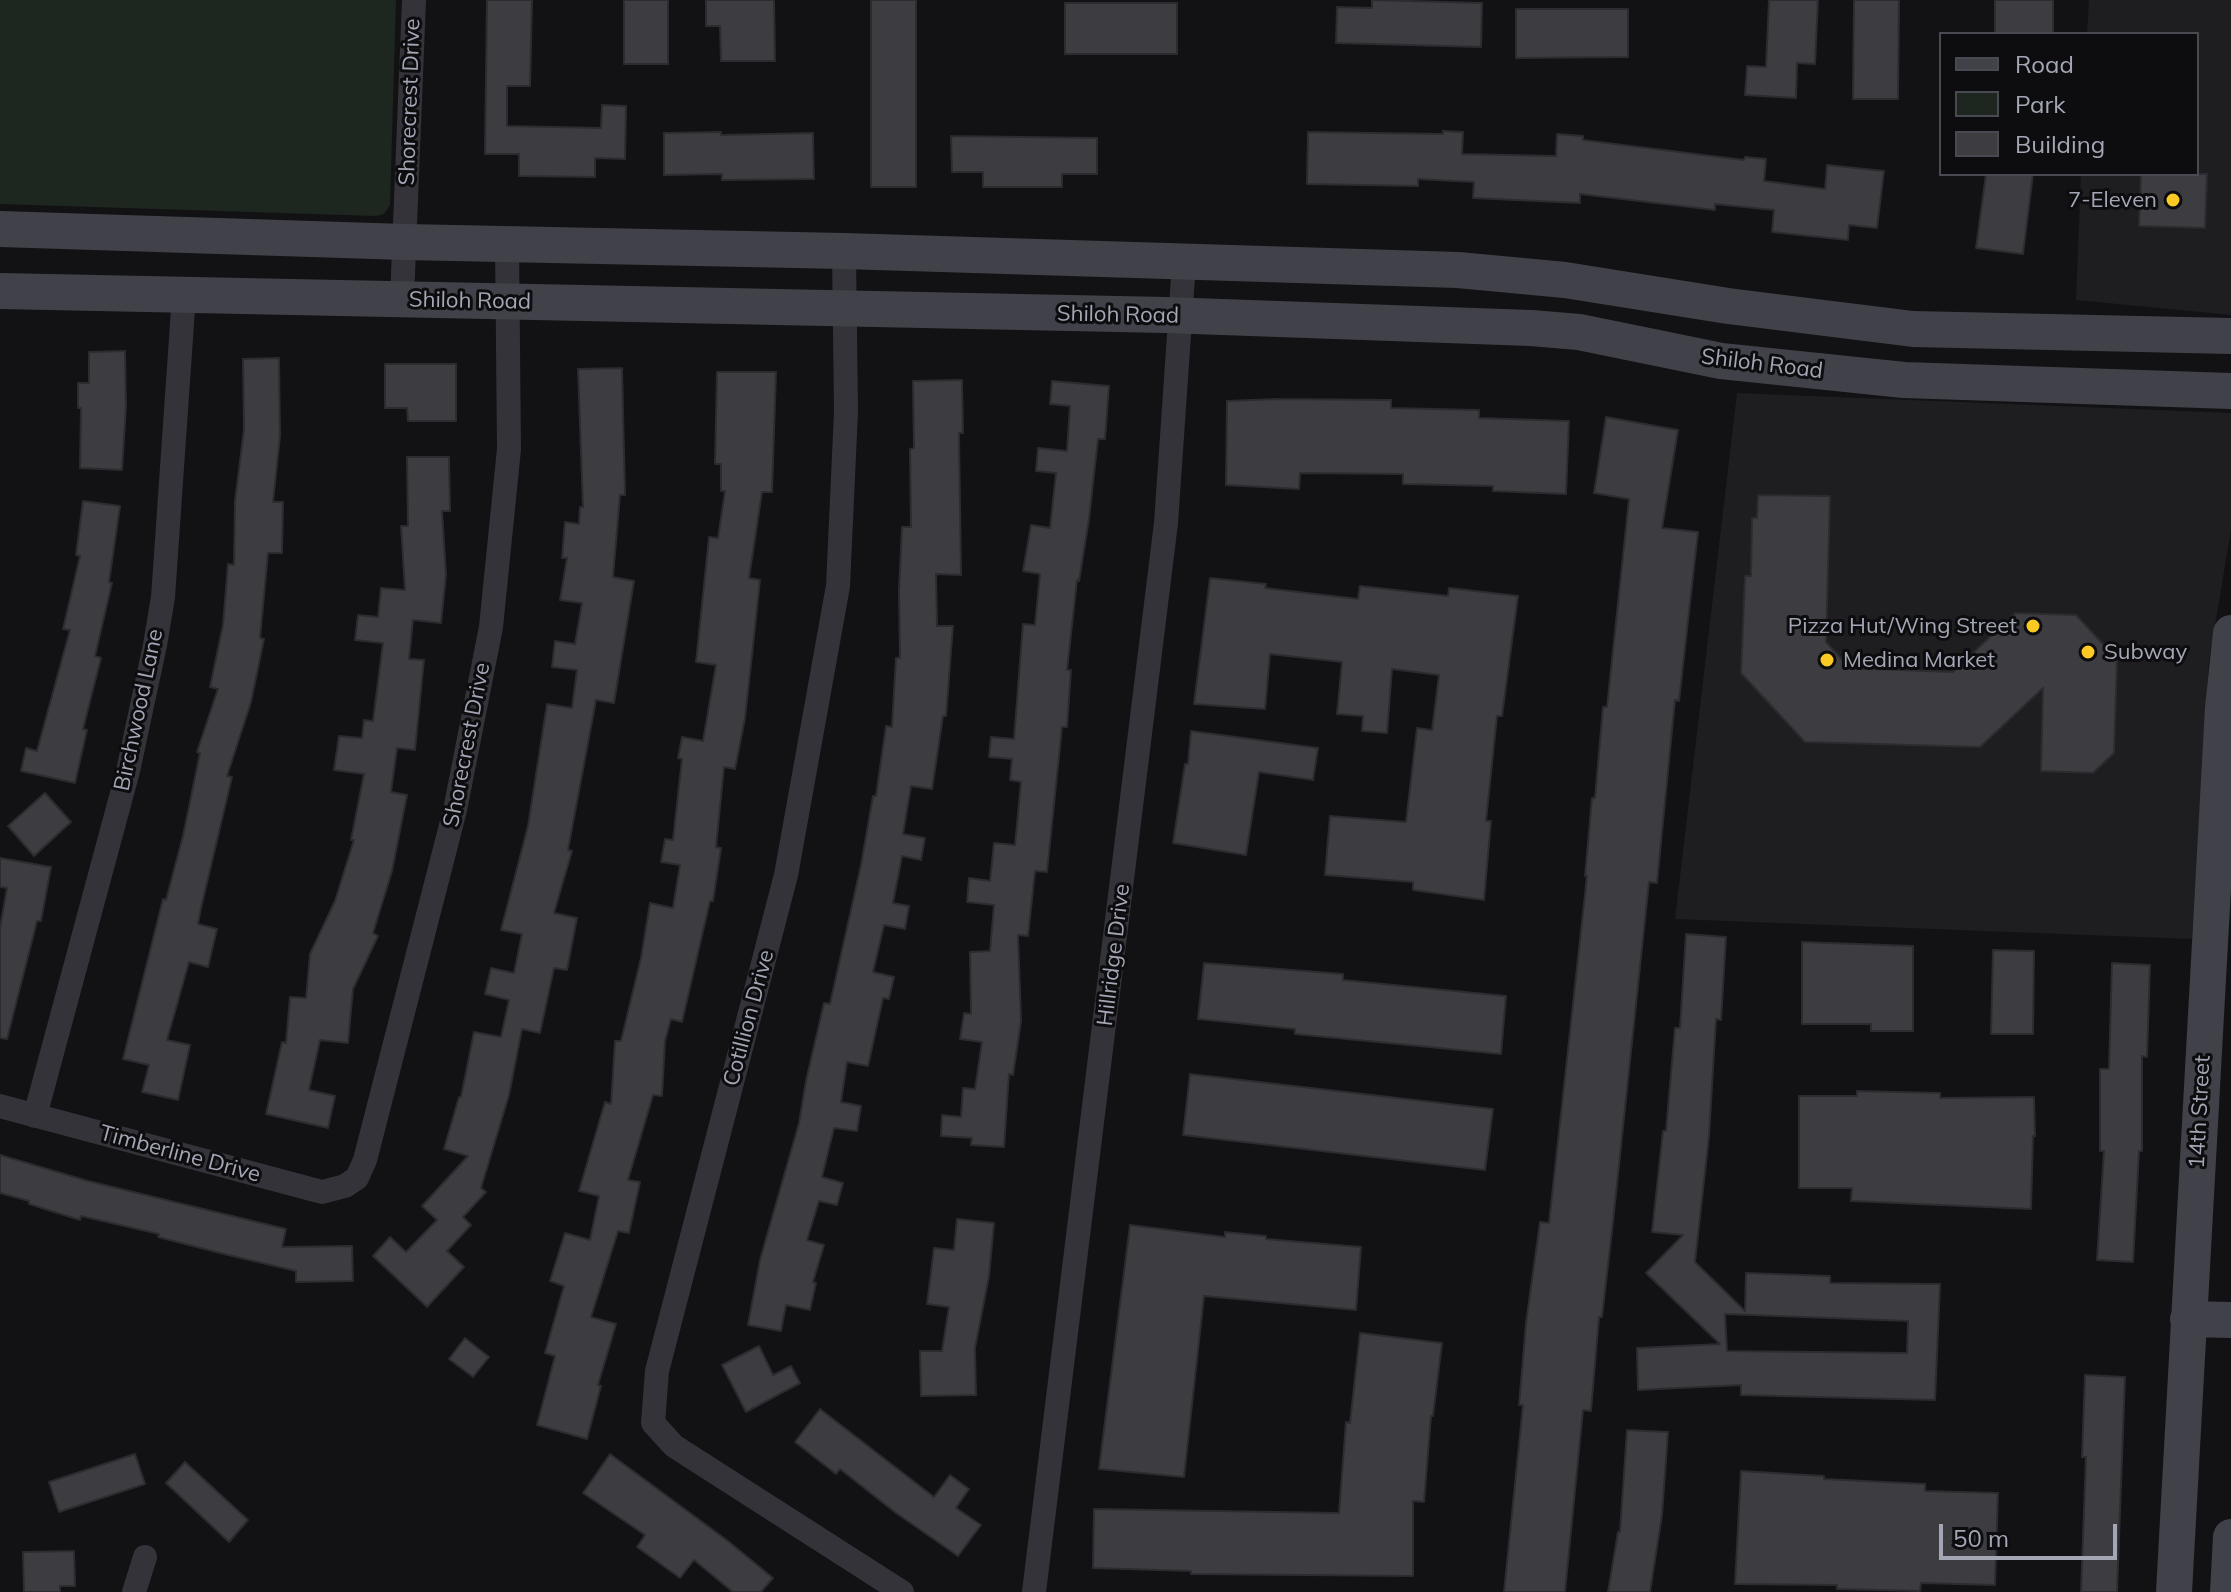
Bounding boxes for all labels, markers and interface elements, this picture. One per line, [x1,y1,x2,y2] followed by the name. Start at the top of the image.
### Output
[394,18,426,186] street label: Shorecrest Drive
[1939,32,2199,176] legend
[2015,49,2074,79] text: Road
[2015,89,2066,119] text: Park
[2015,129,2105,159] text: Building
[2068,187,2157,213] place label: 7-Eleven
[2164,191,2182,209] marker: 7-Eleven
[409,287,531,315] street label: Shiloh Road
[1057,301,1179,329] street label: Shiloh Road
[1700,343,1824,385] street label: Shiloh Road
[1788,613,2017,639] place label: Pizza Hut/Wing Street
[2024,617,2042,635] marker: Pizza Hut/Wing Street
[109,627,169,793] street label: Birchwood Lane
[2104,639,2187,665] place label: Subway
[2079,643,2097,661] marker: Subway
[1843,647,1995,673] place label: Medina Market
[1818,651,1836,669] marker: Medina Market
[438,660,496,830] street label: Shorecrest Drive
[1092,882,1136,1028] street label: Hillridge Drive
[718,947,780,1089] street label: Cotillion Drive
[2184,1055,2216,1169] street label: 14th Street
[97,1120,263,1188] street label: Timberline Drive
[1943,1508,2121,1558] scale bar
[1953,1523,2009,1553] text: 50 m

